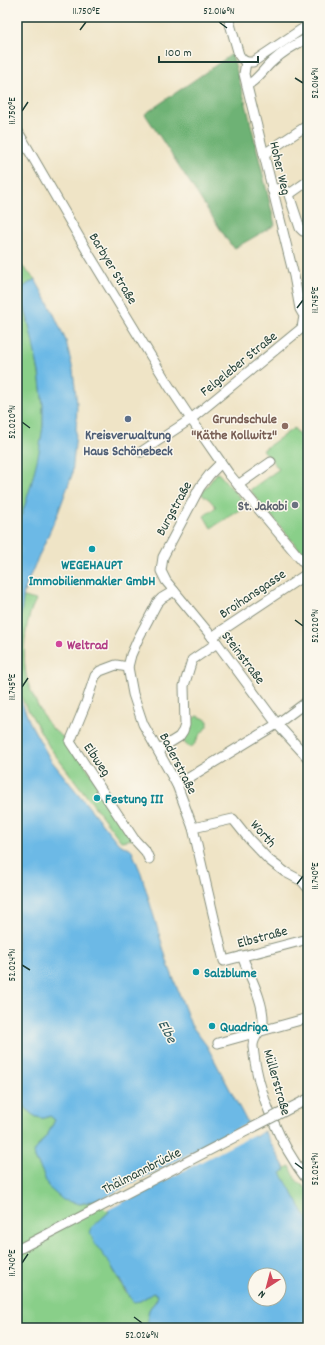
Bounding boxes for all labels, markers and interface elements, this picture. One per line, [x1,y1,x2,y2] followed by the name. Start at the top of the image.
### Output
[72,5,100,19] text: 11.750°E
[203,5,235,19] text: 52.016°N
[159,38,258,64] scale bar
[165,45,192,62] text: 100 m
[309,67,323,99] text: 52.016°N
[6,97,20,125] text: 11.750°E
[263,140,295,197] street label: Hoher Weg
[83,229,142,309] street label: Barbyer Straße
[309,286,323,313] text: 11.745°E
[196,327,282,402] street label: Felgeleber Straße
[6,405,20,439] text: 52.020°N
[191,410,277,446] place label: Grundschule "Käthe Kollwitz"
[123,414,133,424] marker: Kreisverwaltung Haus Schönebeck
[280,421,290,431] marker: Grundschule "Käthe Kollwitz"
[83,426,173,462] place label: Kreisverwaltung Haus Schönebeck
[152,478,198,540] street label: Burgstraße
[238,497,287,517] place label: St. Jakobi
[290,500,300,510] marker: St. Jakobi
[87,544,97,554] marker: WEGEHAUPT Immobilienmakler GmbH
[29,556,155,592] place label: WEGEHAUPT Immobilienmakler GmbH
[216,565,290,624] street label: Broihansgasse
[309,609,323,643] text: 52.020°N
[216,627,269,689] street label: Steinstraße
[67,636,108,656] place label: Weltrad
[54,639,64,649] marker: Weltrad
[6,673,20,700] text: 11.745°E
[153,730,201,798] street label: Baderstraße
[78,739,115,781] street label: Elbweg
[105,790,164,810] place label: Festung III
[92,793,102,803] marker: Festung III
[245,816,280,853] street label: Worth
[309,862,323,890] text: 11.740°E
[235,922,290,954] street label: Elbstraße
[6,949,20,981] text: 52.024°N
[204,964,257,984] place label: Salzblume
[191,967,201,977] marker: Salzblume
[151,1016,182,1049] water label: Elbe
[220,1018,269,1038] place label: Quadriga
[207,1021,217,1031] marker: Quadriga
[257,1047,295,1118] street label: Müllerstraße
[99,1143,185,1200] street label: Thälmannbrücke
[309,1153,323,1185] text: 52.024°N
[6,1249,20,1277] text: 11.740°E
[247,1267,287,1307] north arrow
[255,1285,269,1302] text: N
[125,1329,159,1343] text: 52.026°N

